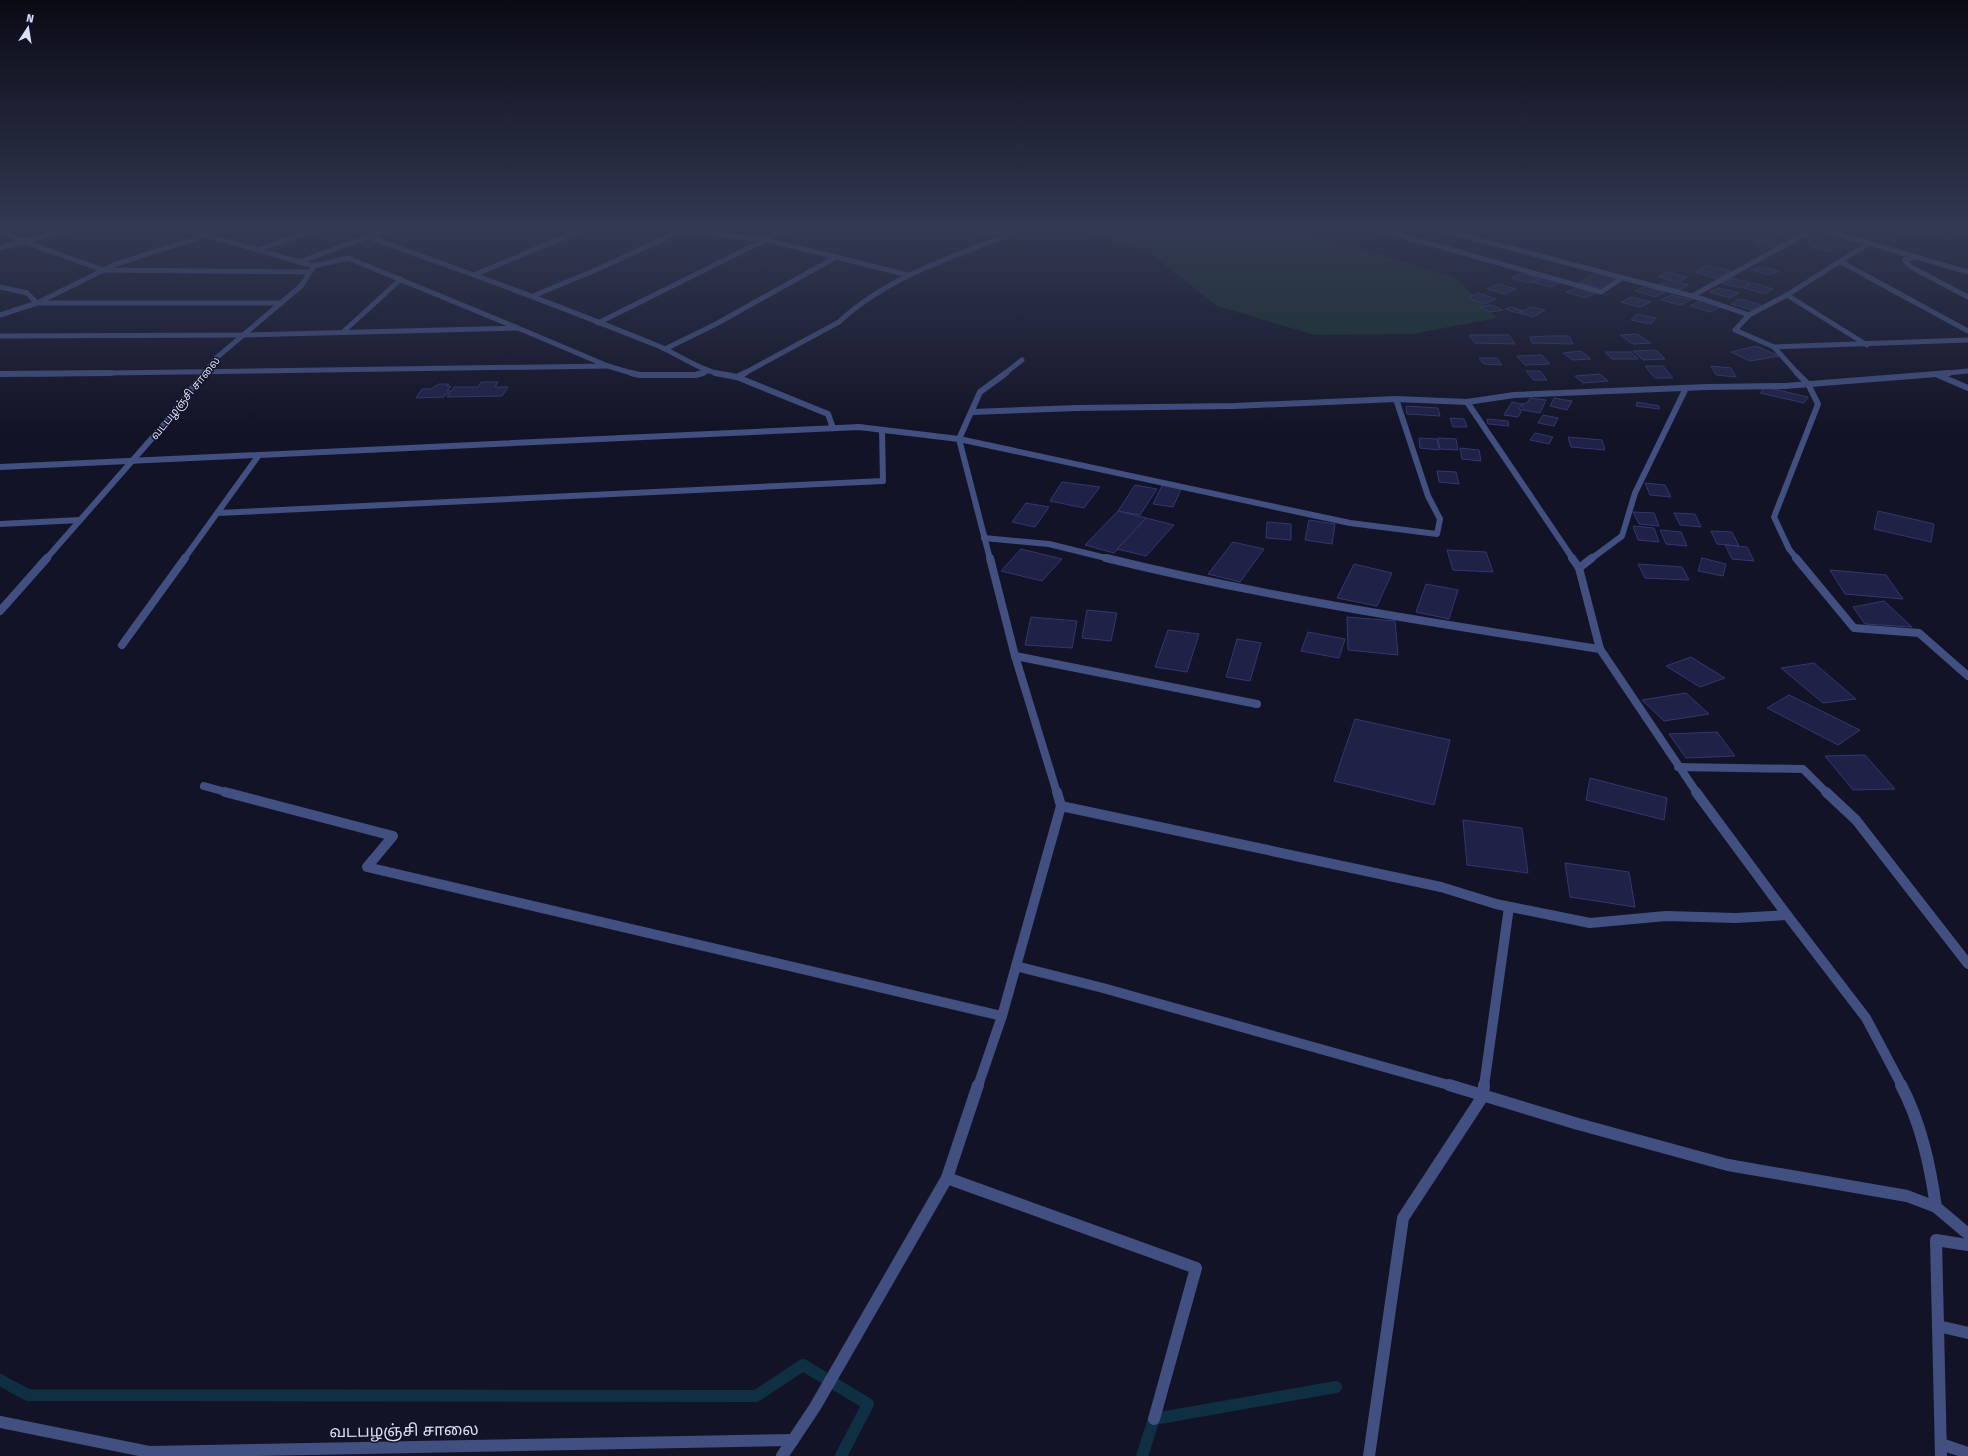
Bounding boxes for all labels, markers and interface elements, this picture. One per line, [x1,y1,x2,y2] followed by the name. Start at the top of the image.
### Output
[8,8,48,48] north arrow
[25,12,35,26] text: N
[148,354,224,443] street label: வடபழஞ்சி சாலை
[329,1420,479,1443] street label: வடபழஞ்சி சாலை

